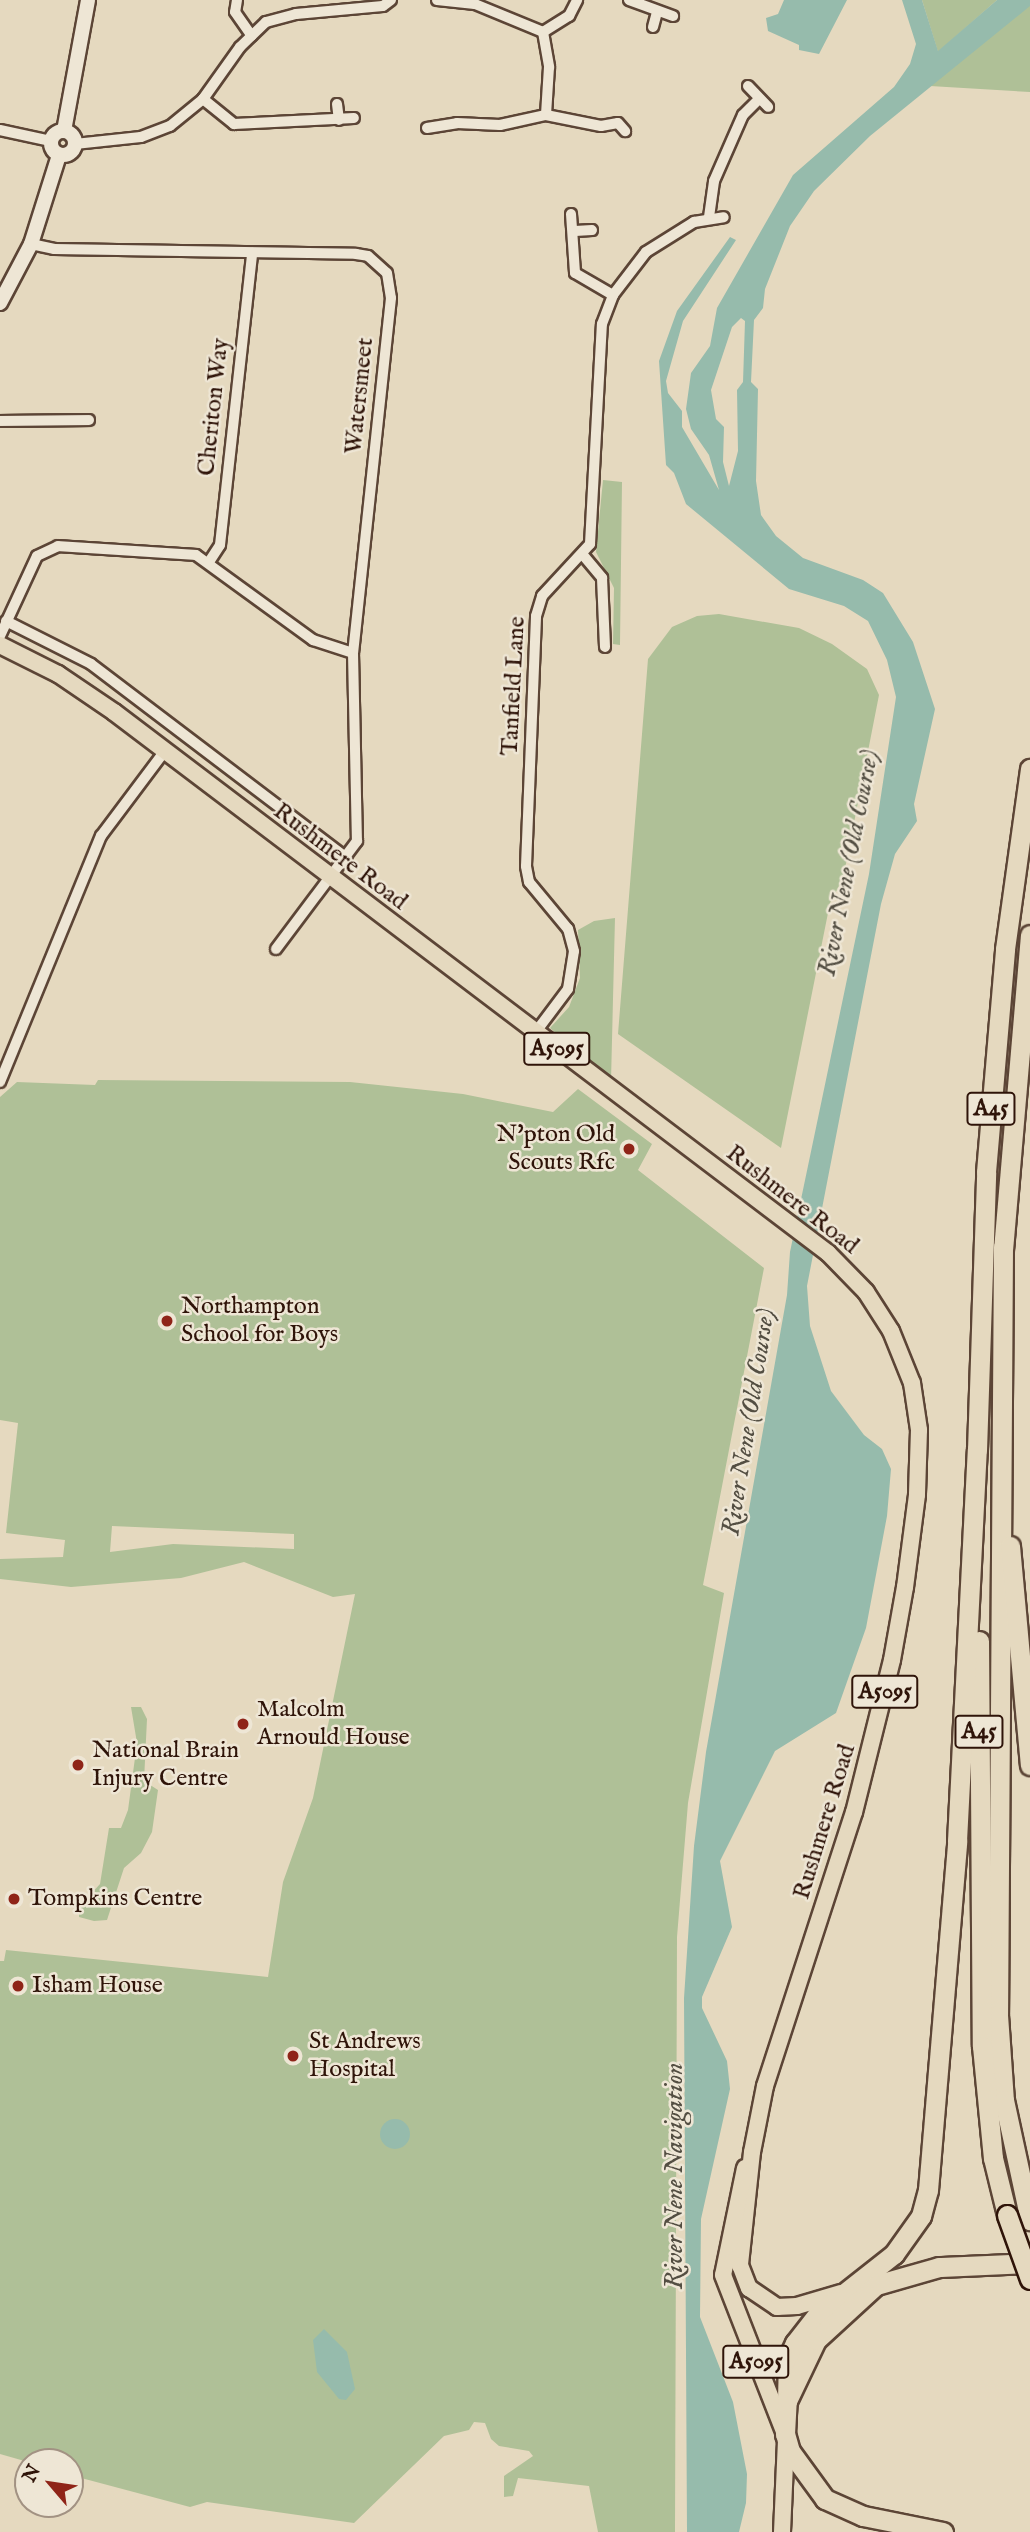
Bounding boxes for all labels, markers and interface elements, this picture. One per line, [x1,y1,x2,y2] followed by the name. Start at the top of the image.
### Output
[340,336,380,456] street label: Watersmeet
[192,337,236,477] street label: Cheriton Way
[496,616,532,756] street label: Tanfield Lane
[812,747,886,979] water label: River Nene (Old Course)
[267,797,413,917] street label: Rushmere Road
[522,1030,592,1068] road number: A5095
[965,1090,1017,1128] road number: A45
[496,1121,615,1177] place label: N'pton Old Scouts Rfc
[720,1139,864,1261] street label: Rushmere Road
[621,1141,637,1157] marker: N'pton Old Scouts Rfc
[181,1293,338,1349] place label: Northampton School for Boys
[716,1306,782,1538] water label: River Nene (Old Course)
[159,1313,175,1329] marker: Northampton School for Boys
[850,1672,920,1712] road number: A5095
[257,1696,410,1752] place label: Malcolm Arnould House
[953,1712,1005,1751] road number: A45
[235,1716,251,1732] marker: Malcolm Arnould House
[92,1737,239,1793] place label: National Brain Injury Centre
[788,1741,862,1903] street label: Rushmere Road
[70,1757,86,1773] marker: National Brain Injury Centre
[28,1885,202,1913] place label: Tompkins Centre
[6,1891,22,1907] marker: Tompkins Centre
[32,1972,163,2000] place label: Isham House
[10,1978,26,1994] marker: Isham House
[309,2028,421,2084] place label: St Andrews Hospital
[283,2046,303,2066] marker: St Andrews Hospital
[659,2063,691,2289] water label: River Nene Navigation
[721,2342,791,2382] road number: A5095
[14,2448,84,2518] north arrow
[18,2461,47,2487] text: N

